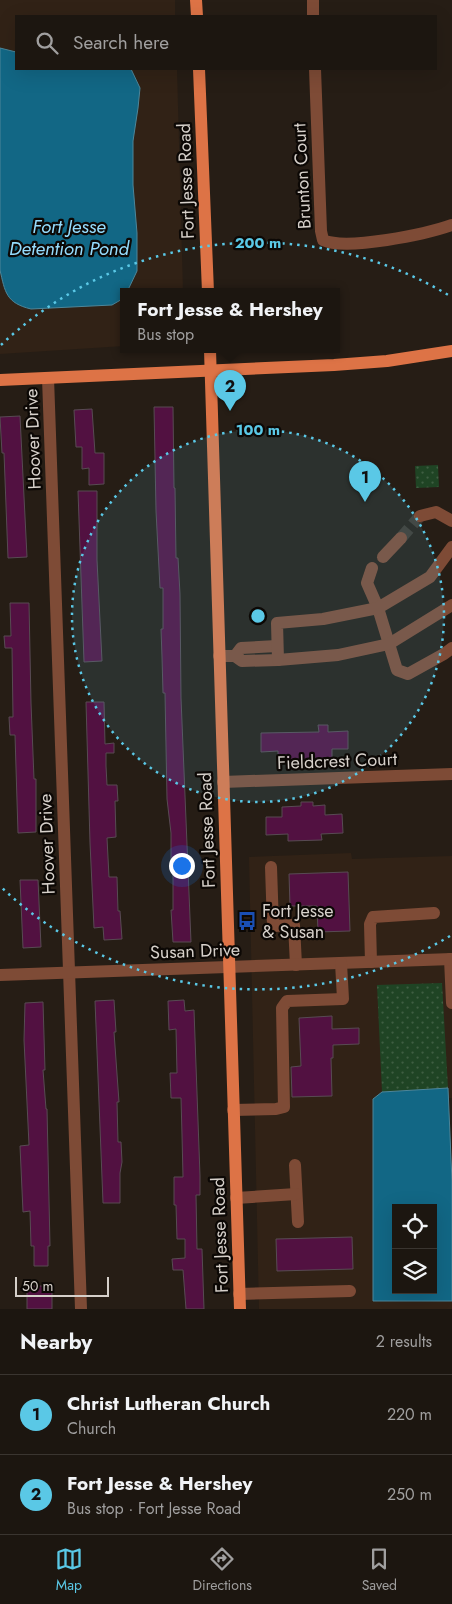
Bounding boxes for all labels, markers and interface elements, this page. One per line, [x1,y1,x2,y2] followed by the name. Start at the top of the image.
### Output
[15,15,437,70] search box
[33,29,61,57] icon: search
[73,29,169,56] text: Search here
[286,122,318,230] street label: Brunton Court
[171,123,201,239] street label: Fort Jesse Road
[9,213,131,262] water label: Fort Jesse Detention Pond
[235,232,281,254] text: 200 m
[120,288,340,353] popup
[137,296,323,323] text: Fort Jesse & Hershey
[137,323,194,346] text: Bus stop
[214,370,246,411] pin: 2
[18,388,48,490] street label: Hoover Drive
[236,419,280,441] text: 100 m
[349,461,381,502] pin: 1
[249,607,267,625] centre of rings
[276,746,398,776] street label: Fieldcrest Court
[192,772,222,888] street label: Fort Jesse Road
[32,793,62,895] street label: Hoover Drive
[169,853,195,879] your location
[262,898,334,945] place label: Fort Jesse & Susan
[236,910,258,932] bus stop icon: Fort Jesse & Susan
[150,936,240,966] street label: Susan Drive
[205,1177,235,1293] street label: Fort Jesse Road
[392,1204,437,1294] map controls
[392,1204,437,1249] button: locate
[392,1249,437,1294] button: layers
[15,1274,109,1297] scale bar
[22,1276,53,1296] text: 50 m
[20,1327,92,1357] text: Nearby
[376,1330,432,1353] text: 2 results
[67,1390,270,1417] text: Christ Lutheran Church
[32,1403,40,1426] text: 1
[387,1403,432,1426] text: 220 m
[67,1417,116,1440] text: Church
[67,1470,252,1497] text: Fort Jesse & Hershey
[31,1483,41,1506] text: 2
[387,1483,432,1506] text: 250 m
[67,1497,241,1520] text: Bus stop · Fort Jesse Road
[55,1545,83,1595] tab: Map
[193,1545,252,1595] tab: Directions
[362,1545,397,1595] tab: Saved

